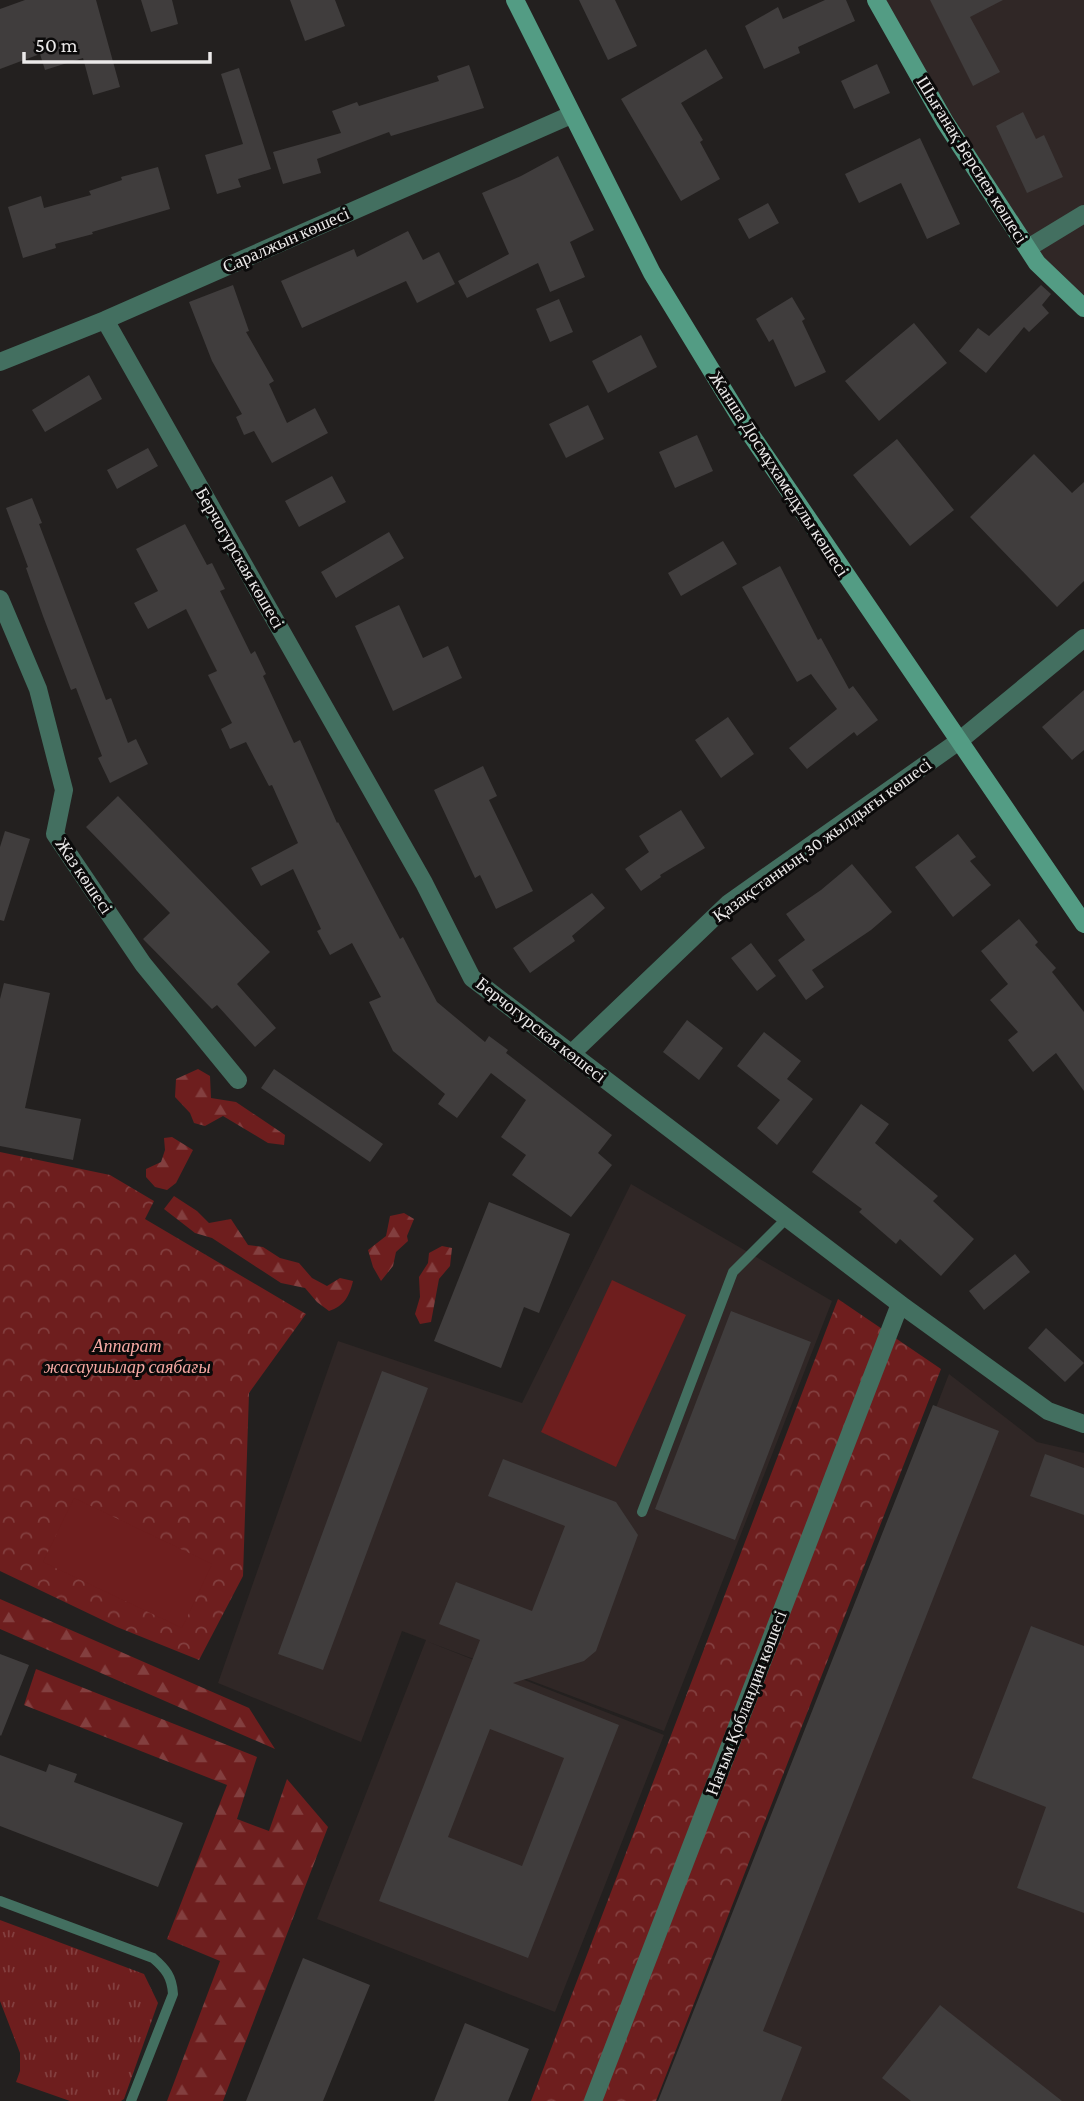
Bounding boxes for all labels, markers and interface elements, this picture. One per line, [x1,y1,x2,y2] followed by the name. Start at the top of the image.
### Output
[24,21,210,65] scale bar
[35,33,78,57] text: 50 m
[912,73,1032,247] street label: Шығанақ Берсиев көшесі
[219,203,353,277] street label: Саралжын көшесі
[705,368,853,580] street label: Жанша Досмұхамедұлы көшесі
[191,484,289,632] street label: Берчогурская көшесі
[709,754,935,926] street label: Қазақстанның 30 жылдығы көшесі
[51,834,117,918] street label: Жаз көшесі
[472,973,610,1087] street label: Берчогурская көшесі
[43,1336,211,1377] park label: Аппарат жасаушылар саябағы
[701,1608,791,1798] street label: Нағым Қобландин көшесі

